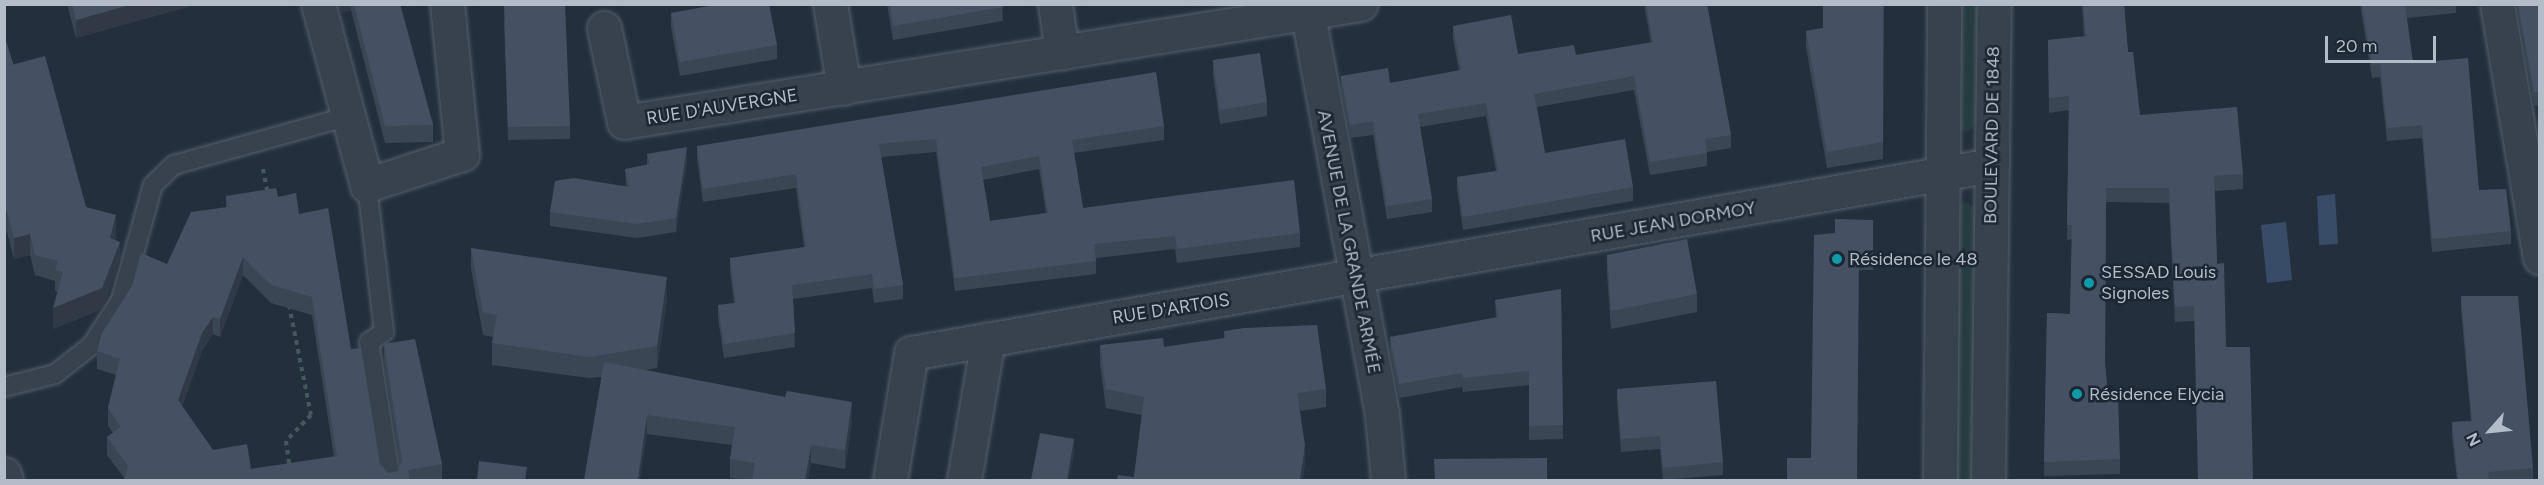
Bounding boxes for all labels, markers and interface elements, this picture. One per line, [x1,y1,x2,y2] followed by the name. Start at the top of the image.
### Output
[2328,24,2439,62] scale bar
[2336,35,2377,57] text: 20 m
[1980,46,2004,224] street label: BOULEVARD DE 1848
[645,84,799,130] street label: RUE D'AUVERGNE
[1313,108,1385,376] street label: AVENUE DE LA GRANDE ARMÉE
[1589,197,1757,247] street label: RUE JEAN DORMOY
[1849,248,1978,270] place label: Résidence le 48
[1830,252,1844,266] marker: Résidence le 48
[2101,262,2216,304] place label: SESSAD Louis Signoles
[2082,276,2096,290] marker: SESSAD Louis Signoles
[1111,289,1231,329] street label: RUE D'ARTOIS
[2089,383,2224,405] place label: Résidence Elycia
[2070,387,2084,401] marker: Résidence Elycia
[2460,401,2520,461] north arrow
[2462,430,2485,449] text: N

